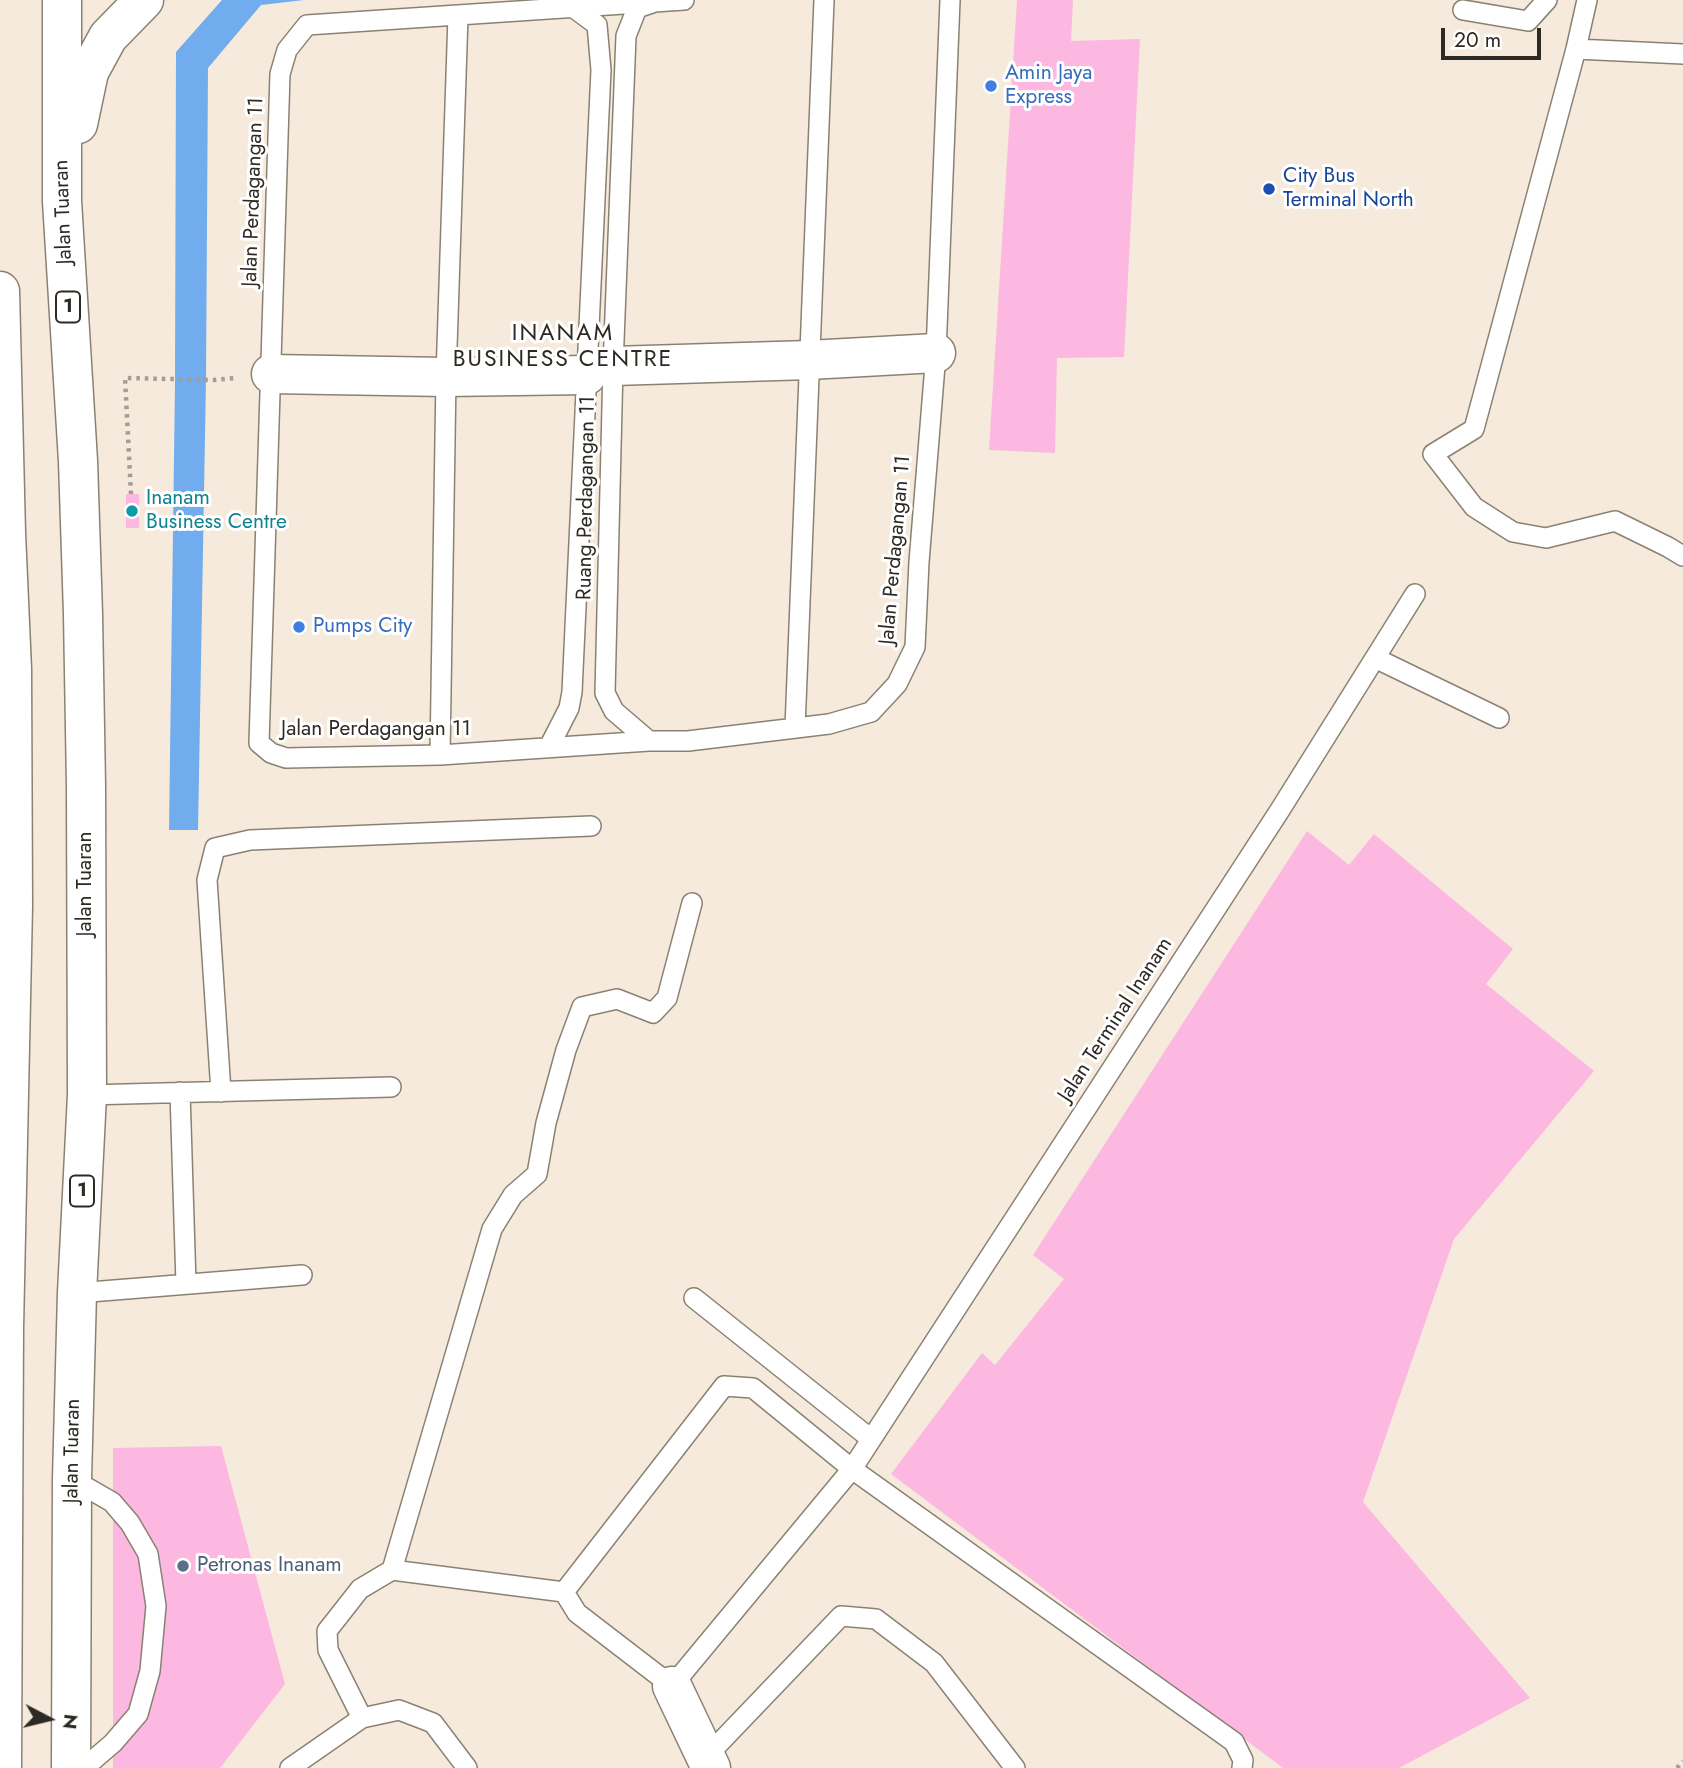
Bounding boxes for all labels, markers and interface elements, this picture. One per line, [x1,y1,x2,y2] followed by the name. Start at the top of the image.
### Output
[1445,14,1545,58] scale bar
[1454,25,1501,55] text: 20 m
[1005,61,1092,111] place label: Amin Jaya Express
[983,78,999,94] marker: Amin Jaya Express
[238,97,270,287] street label: Jalan Perdagangan 11
[50,159,78,265] street label: Jalan Tuaran
[1283,164,1414,214] place label: City Bus Terminal North
[1261,181,1277,197] marker: City Bus Terminal North
[56,292,80,322] road number: 1
[455,320,671,374] district label: INANAM BUSINESS CENTRE
[573,396,601,600] street label: Ruang Perdagangan 11
[875,454,917,646] street label: Jalan Perdagangan 11
[146,486,287,536] place label: Inanam Business Centre
[124,503,140,519] marker: Inanam Business Centre
[313,614,412,640] place label: Pumps City
[291,619,307,635] marker: Pumps City
[281,717,471,743] street label: Jalan Perdagangan 11
[73,832,99,936] street label: Jalan Tuaran
[1053,933,1179,1107] street label: Jalan Terminal Inanam
[70,1176,94,1206] road number: 1
[59,1398,87,1504] street label: Jalan Tuaran
[197,1553,342,1579] place label: Petronas Inanam
[175,1558,191,1574] marker: Petronas Inanam
[14,1684,84,1754] north arrow
[56,1712,85,1731] text: N

